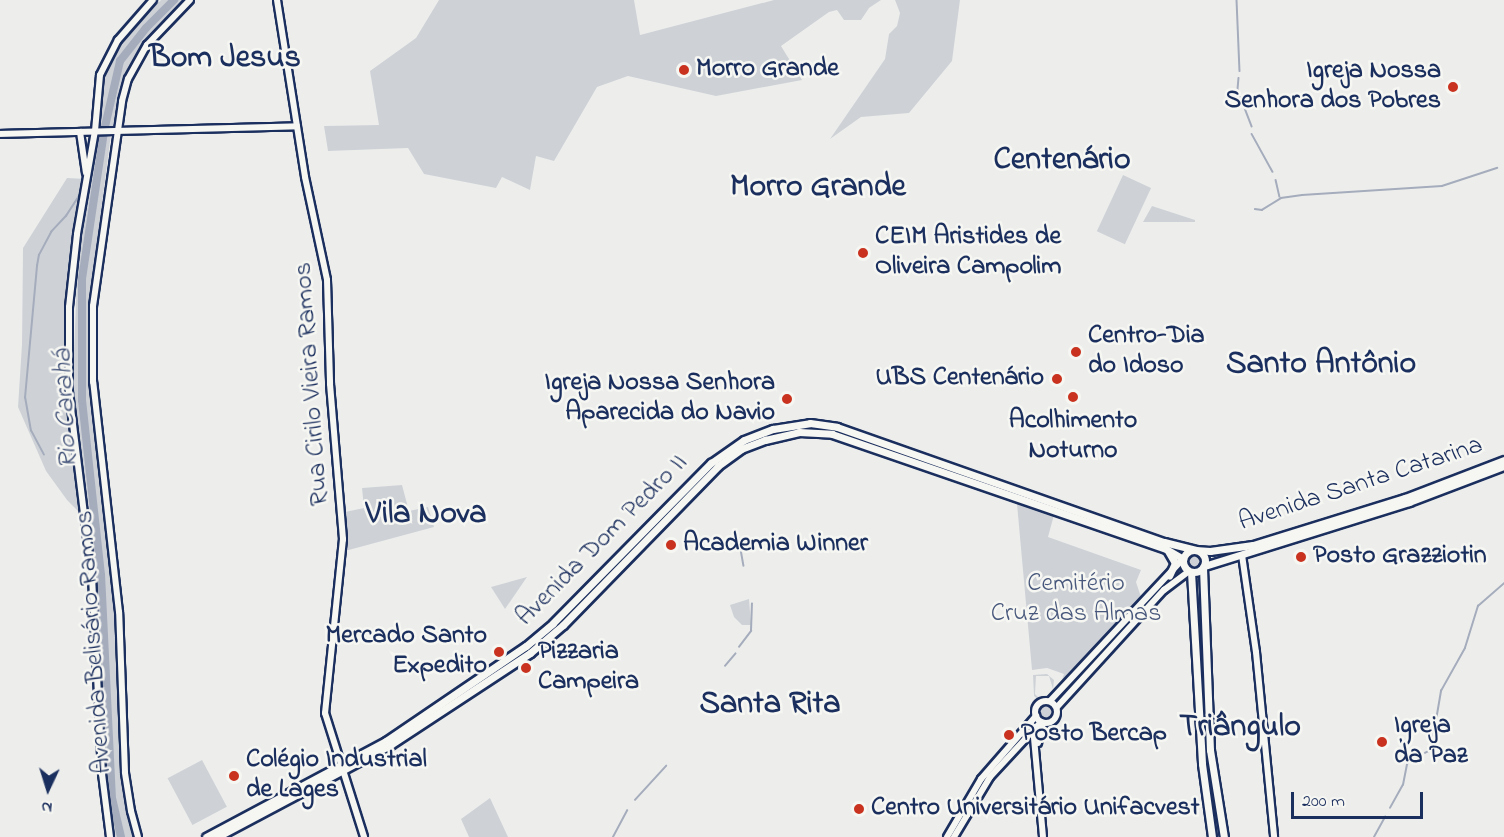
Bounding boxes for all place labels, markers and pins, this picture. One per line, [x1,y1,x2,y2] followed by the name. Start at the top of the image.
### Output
[696,54,839,86] place label: Morro Grande
[1225,56,1441,118] place label: Igreja Nossa Senhora dos Pobres
[677,63,691,77] marker: Morro Grande
[1446,80,1460,94] marker: Igreja Nossa Senhora dos Pobres
[875,222,1061,284] place label: CEIM Aristides de Oliveira Campolim
[856,246,870,260] marker: CEIM Aristides de Oliveira Campolim
[1088,321,1205,382] place label: Centro-Dia do Idoso
[1069,345,1083,359] marker: Centro-Dia do Idoso
[876,363,1044,395] place label: UBS Centenário
[545,368,775,430] place label: Igreja Nossa Senhora Aparecida do Navio
[1048,370,1066,388] marker: UBS Centenário
[1066,390,1080,404] marker: Acolhimento Noturno
[780,392,794,406] marker: Igreja Nossa Senhora Aparecida do Navio
[1009,406,1137,467] place label: Acolhimento Noturno
[683,529,868,561] place label: Academia Winner
[664,538,678,552] marker: Academia Winner
[1313,541,1487,573] place label: Posto Grazziotin
[1294,550,1308,564] marker: Posto Grazziotin
[325,621,487,682] place label: Mercado Santo Expedito
[538,637,639,698] place label: Pizzaria Campeira
[492,645,506,659] marker: Mercado Santo Expedito
[519,661,533,675] marker: Pizzaria Campeira
[1394,711,1468,772] place label: Igreja da Paz
[1021,719,1167,751] place label: Posto Bercap
[1002,728,1016,742] marker: Posto Bercap
[1375,735,1389,749] marker: Igreja da Paz
[246,745,427,806] place label: Colégio Industrial de Lages
[227,769,241,783] marker: Colégio Industrial de Lages
[871,793,1200,825] place label: Centro Universitário Unifacvest
[852,802,866,816] marker: Centro Universitário Unifacvest

